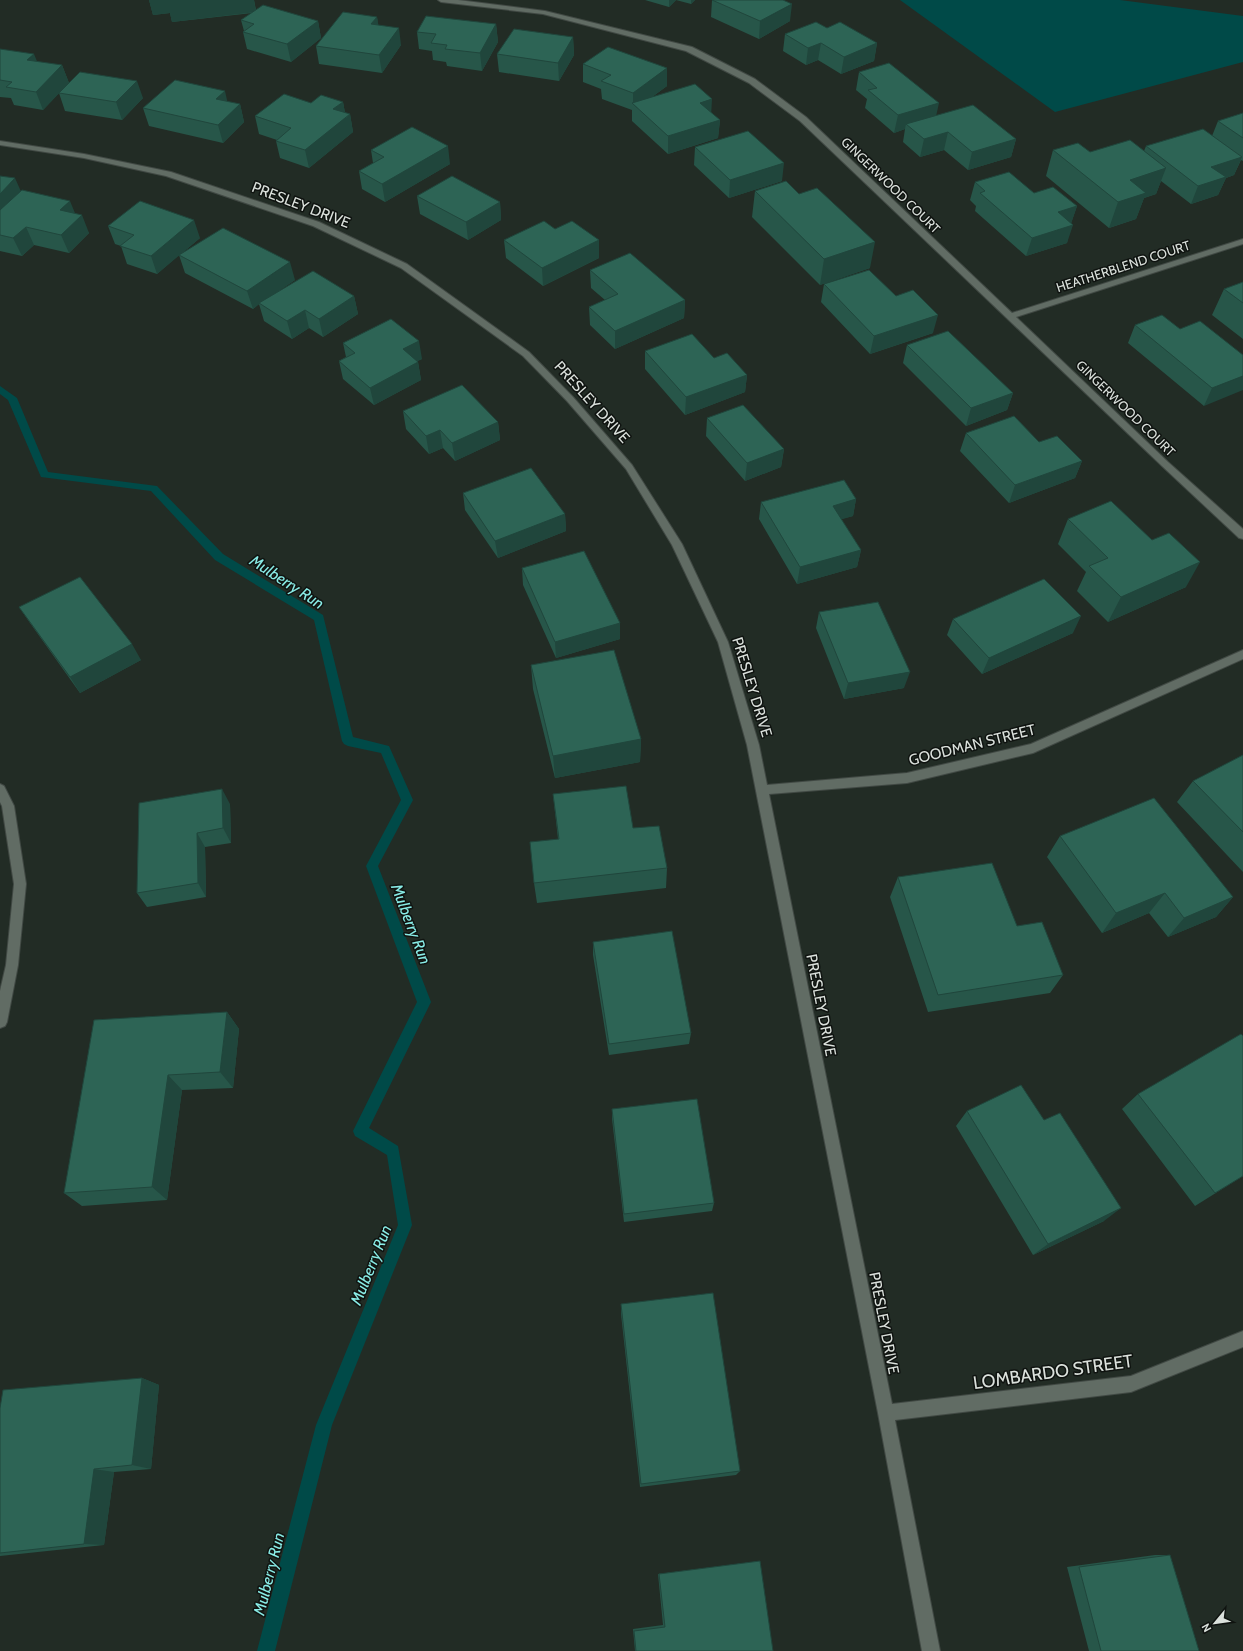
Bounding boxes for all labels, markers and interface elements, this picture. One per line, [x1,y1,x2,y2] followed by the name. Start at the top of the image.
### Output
[838,134,944,236] street label: GINGERWOOD COURT
[249,178,353,232] street label: PRESLEY DRIVE
[1054,237,1192,295] street label: HEATHERBLEND COURT
[551,357,633,447] street label: PRESLEY DRIVE
[1073,357,1179,459] street label: GINGERWOOD COURT
[246,550,328,613] water label: Mulberry Run
[728,635,776,739] street label: PRESLEY DRIVE
[907,721,1037,769] street label: GOODMAN STREET
[387,880,435,967] water label: Mulberry Run
[802,952,840,1058] street label: PRESLEY DRIVE
[346,1222,396,1309] water label: Mulberry Run
[865,1270,903,1376] street label: PRESLEY DRIVE
[972,1350,1135,1394] street label: LOMBARDO STREET
[249,1531,288,1618] water label: Mulberry Run
[1195,1603,1235,1643] north arrow
[1198,1621,1214,1635] text: N

